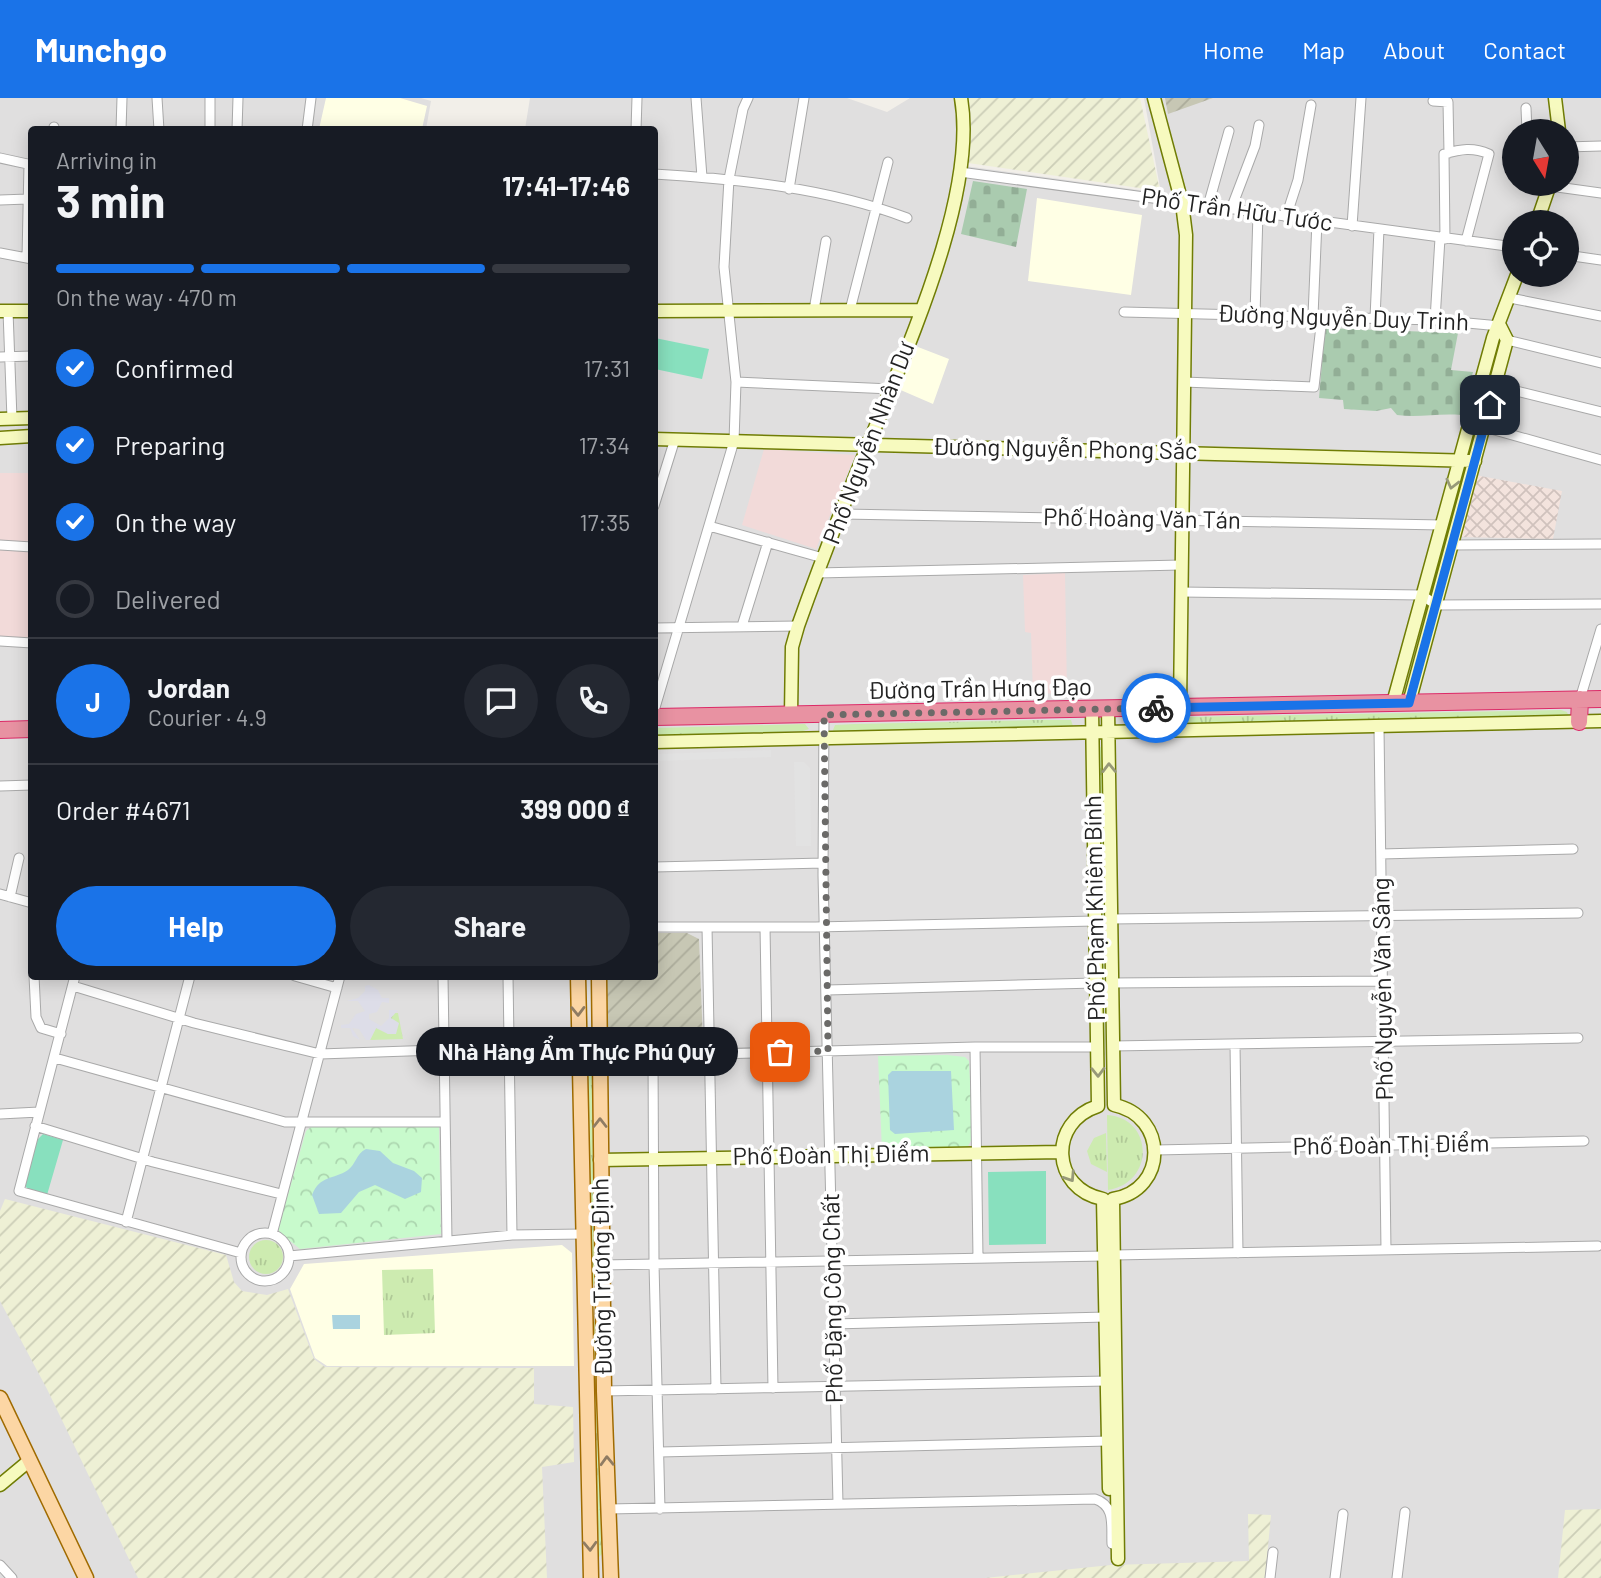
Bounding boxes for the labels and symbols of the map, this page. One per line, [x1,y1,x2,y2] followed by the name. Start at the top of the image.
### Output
[1502,119,1578,196] north arrow
[1140,181,1335,236] street label: Phố Trần Hữu Tước
[1217,298,1469,335] street label: Đường Nguyễn Duy Trinh
[816,336,920,548] street label: Phố Nguyễn Nhân Dư
[1460,375,1520,435] pin
[932,431,1198,464] street label: Đường Nguyễn Phong Sắc
[1446,478,1460,490] one-way arrow
[1043,501,1241,534] street label: Phố Hoàng Văn Tán
[868,671,1092,704] street label: Đường Trần Hưng Đạo
[1121,673,1191,743] courier
[1101,762,1117,773] one-way arrow
[1077,795,1110,1021] street label: Phố Phạm Khiêm Bính
[1365,877,1398,1101] street label: Phố Nguyễn Văn Sảng
[570,1006,586,1017] one-way arrow
[750,1022,810,1082] pin
[416,1028,738,1076] callout: Nhà Hàng Ẩm Thực Phú Quý
[1090,1067,1106,1077] one-way arrow
[592,1118,608,1128] one-way arrow
[1292,1127,1490,1160] street label: Phố Đoàn Thị Điểm
[732,1137,930,1170] street label: Phố Đoàn Thị Điểm
[1062,1169,1074,1182] one-way arrow
[584,1178,617,1376] street label: Đường Trương Định
[815,1193,848,1403] street label: Phố Đặng Công Chất
[599,1455,614,1466] one-way arrow
[582,1541,598,1552] one-way arrow

